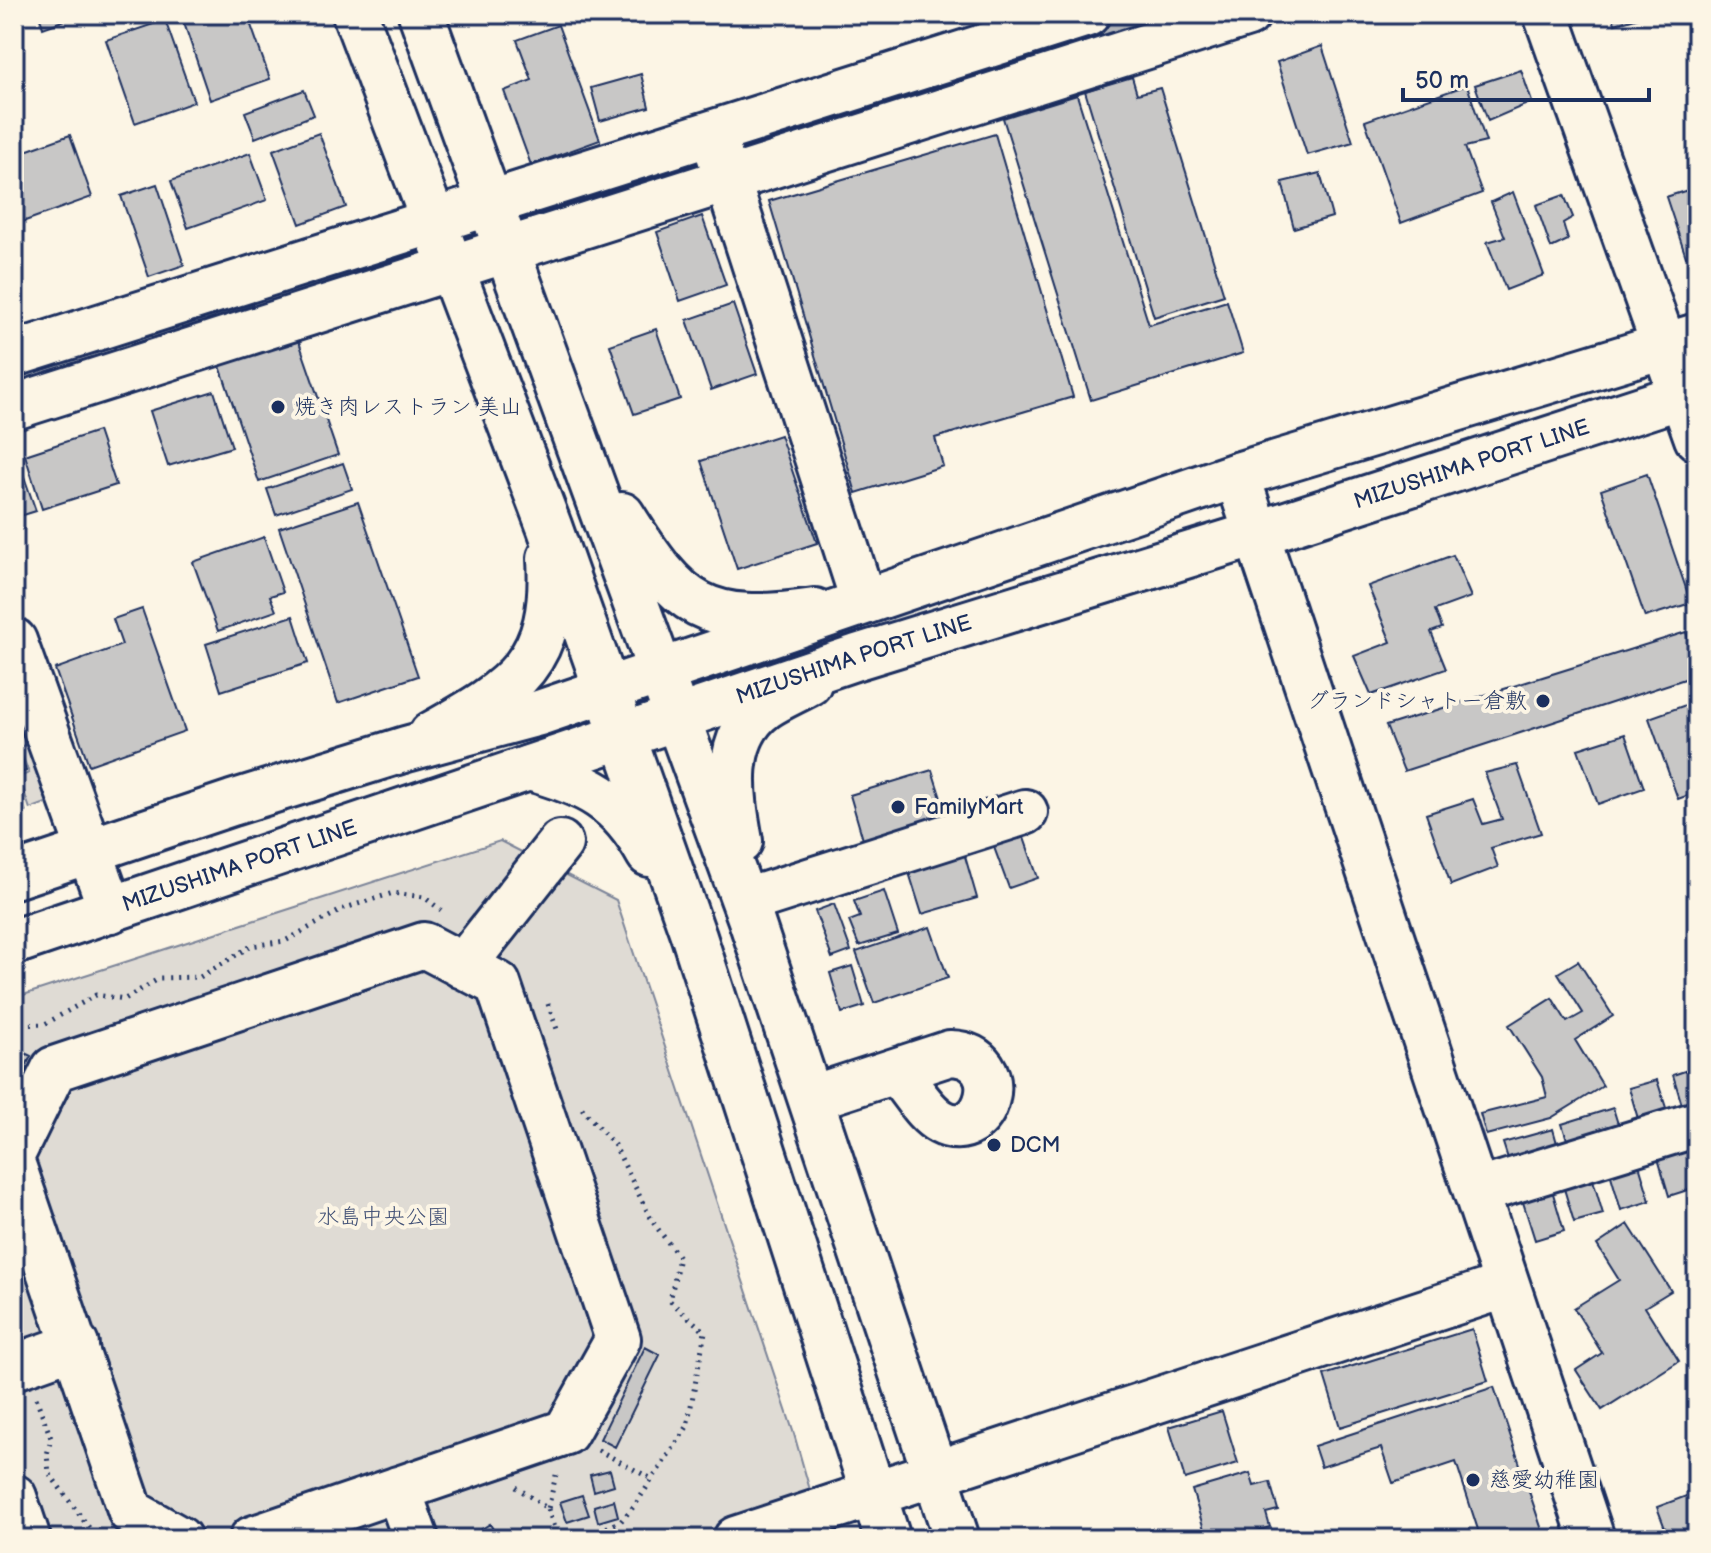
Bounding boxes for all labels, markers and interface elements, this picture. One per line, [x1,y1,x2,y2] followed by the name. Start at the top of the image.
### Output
[1403,52,1649,102] scale bar
[1415,66,1469,95] text: 50 m
[294,394,522,421] place label: 焼き肉レストラン 美山
[269,398,287,416] marker: 焼き肉レストラン 美山
[1350,413,1593,515] street label: MIZUSHIMA PORT LINE
[732,609,975,710] street label: MIZUSHIMA PORT LINE
[1307,688,1527,715] place label: グランドシャトー倉敷
[1534,692,1552,710] marker: グランドシャトー倉敷
[914,794,1024,821] place label: FamilyMart
[889,798,907,816] marker: FamilyMart
[119,814,360,918] street label: MIZUSHIMA PORT LINE
[1010,1132,1060,1159] place label: DCM
[985,1136,1003,1154] marker: DCM
[317,1204,449,1231] park label: 水島中央公園
[1489,1467,1599,1494] place label: 慈愛幼稚園
[1464,1471,1482,1489] marker: 慈愛幼稚園

